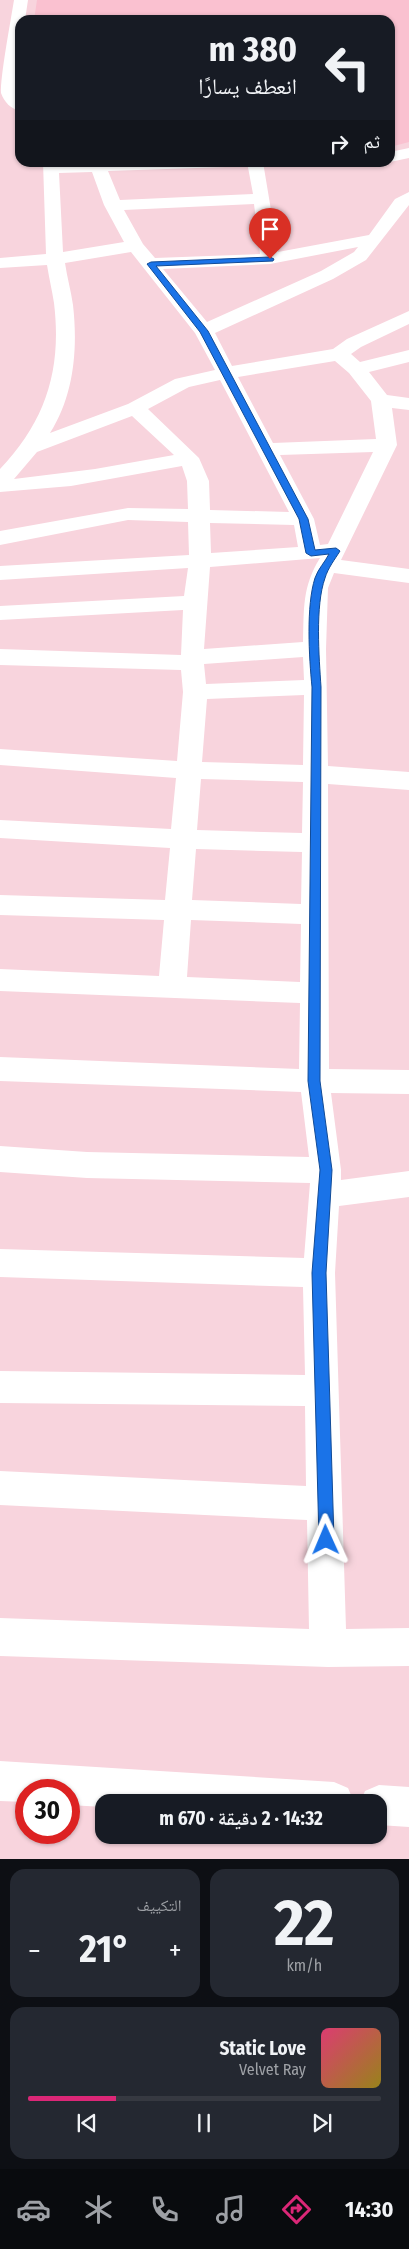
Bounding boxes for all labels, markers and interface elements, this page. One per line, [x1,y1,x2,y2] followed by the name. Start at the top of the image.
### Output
[209,28,297,70] text: 380 m
[315,35,380,100] icon: left
[198,73,297,100] text: انعطف يسارًا
[325,130,353,158] icon: right
[363,130,380,153] text: ثم
[249,208,291,259] pin
[256,215,284,243] icon: arrive
[299,1513,351,1565] position arrow
[15,1779,80,1844] speed limit sign: 30
[159,1807,323,1830] text: 14:32 · 2 دقيقة · 670 m
[274,1884,334,1962] text: 22
[137,1896,182,1915] text: التكييف
[79,1926,130,1972] text: 21°
[28,1934,41,1967] text: −
[169,1934,181,1967] text: +
[286,1956,322,1975] text: km/h
[219,2037,306,2060] text: Static Love
[239,2060,306,2079] text: Velvet Ray
[73,2109,101,2137] icon: previous
[190,2109,218,2137] icon: pause
[308,2109,336,2137] icon: next
[16,2192,51,2227] icon: car
[81,2192,116,2227] icon: climate
[147,2192,182,2227] icon: phone
[213,2192,248,2227] icon: music
[279,2192,314,2227] icon: directions
[345,2196,394,2223] text: 14:30

